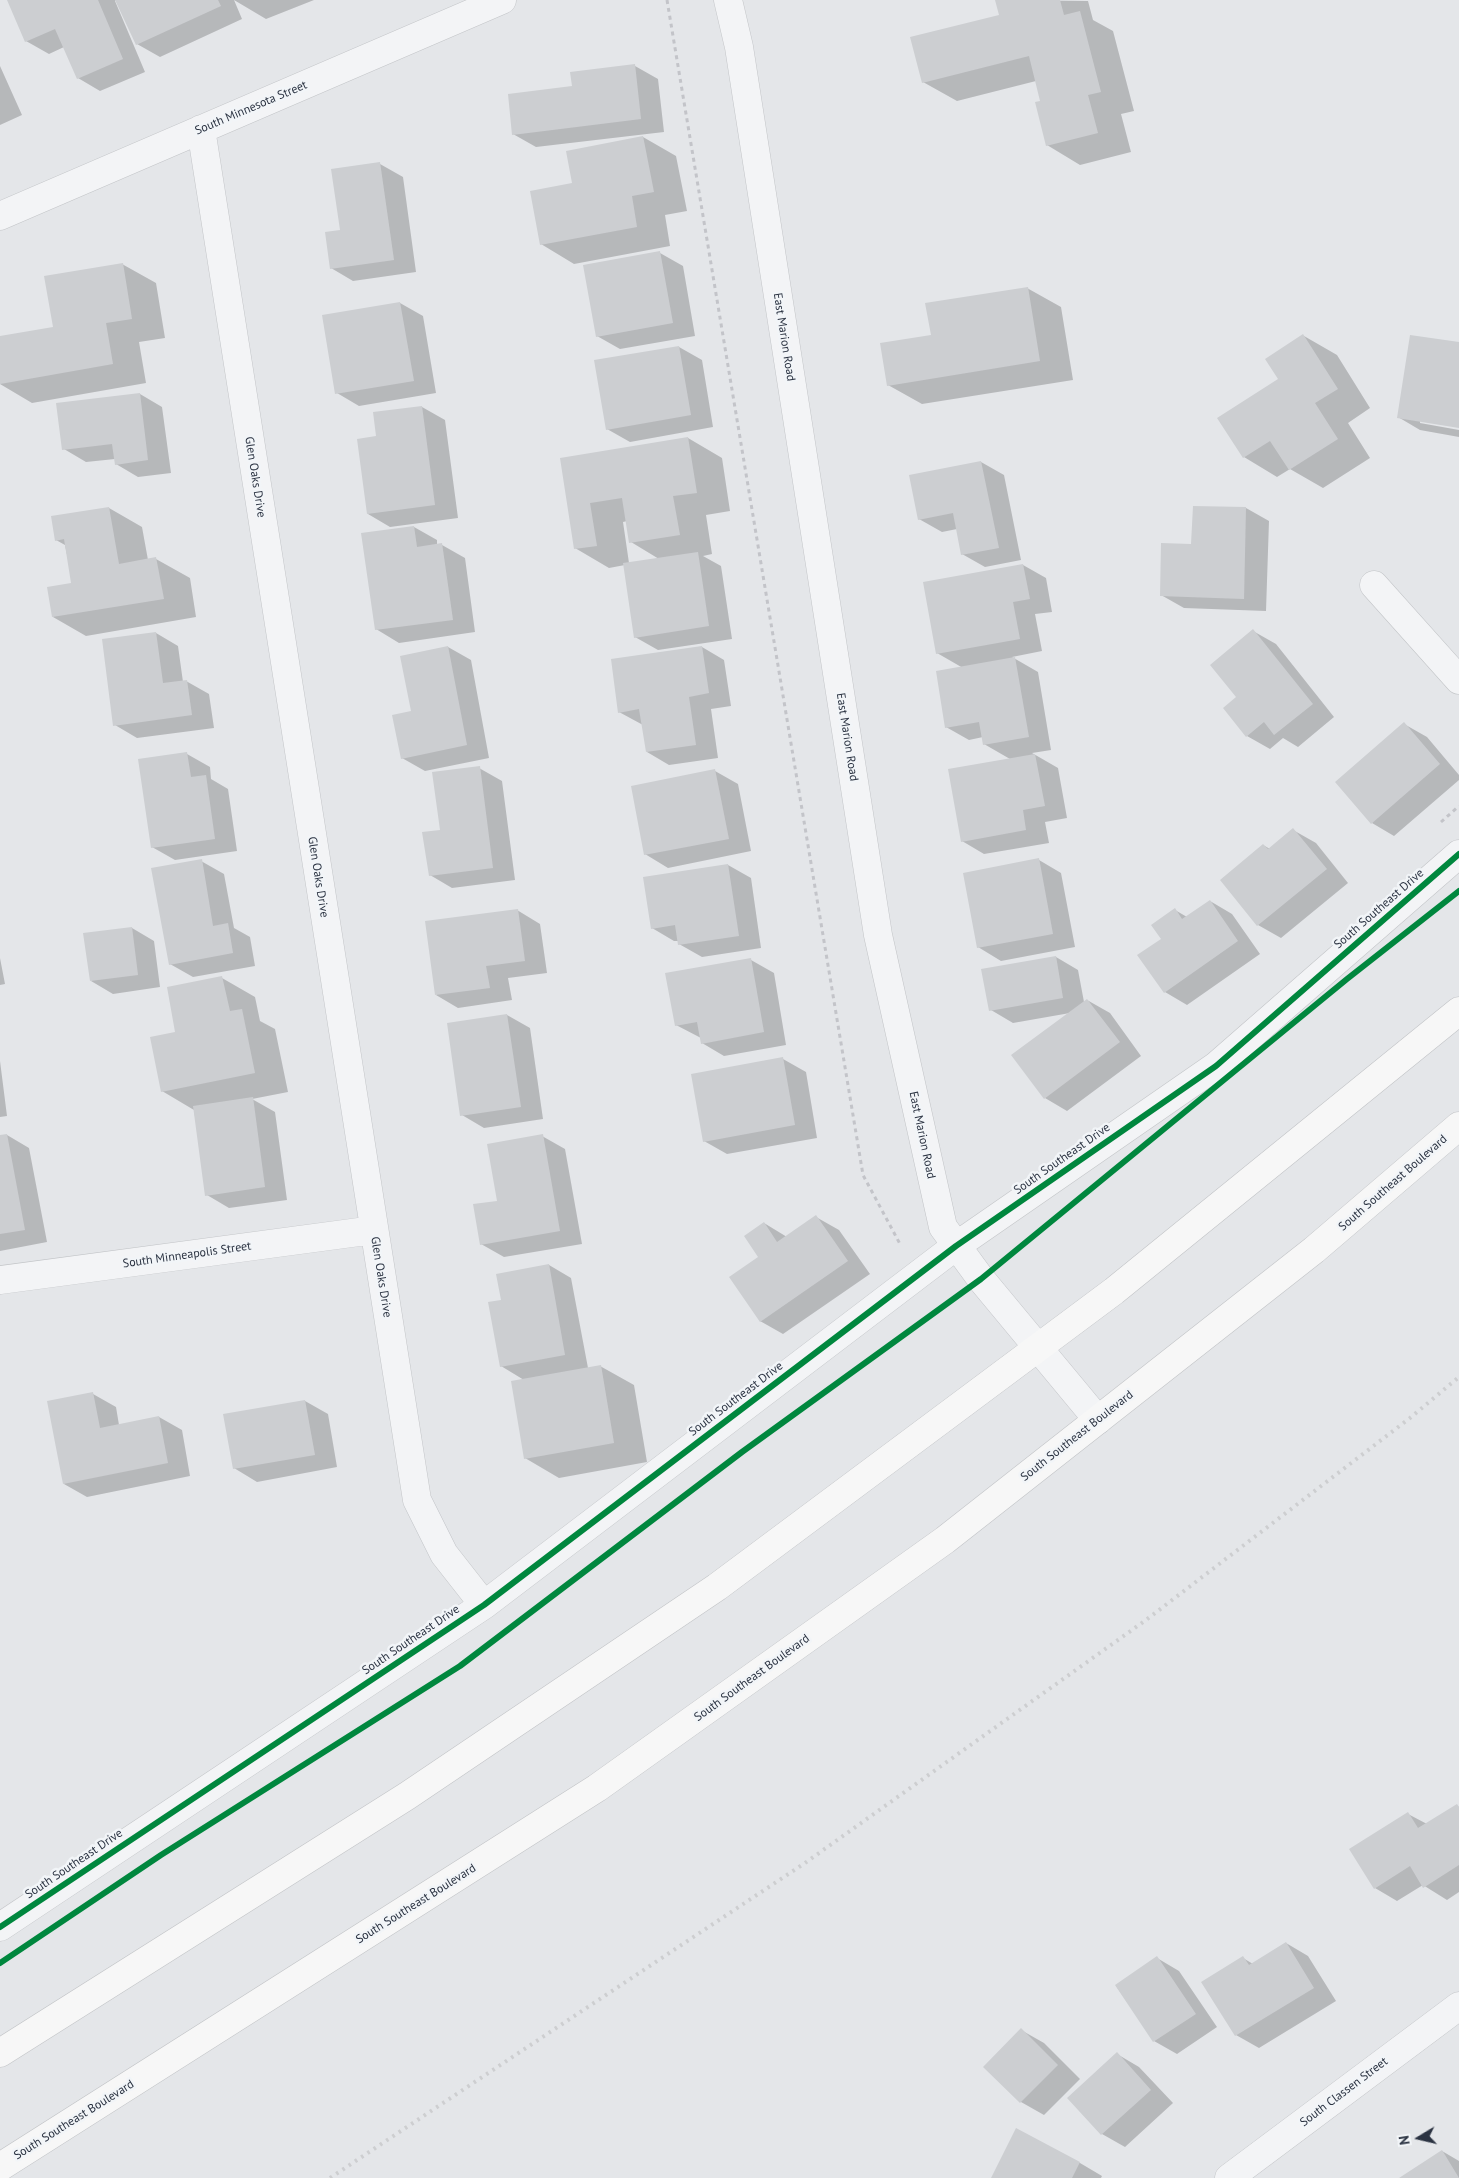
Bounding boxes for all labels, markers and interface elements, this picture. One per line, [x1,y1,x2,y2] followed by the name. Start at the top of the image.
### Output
[193,78,309,138] street label: South Minnesota Street
[770,292,798,382] street label: East Marion Road
[241,435,269,519] street label: Glen Oaks Drive
[833,692,861,782] street label: East Marion Road
[304,835,332,919] street label: Glen Oaks Drive
[1331,866,1427,952] street label: South Southeast Drive
[906,1090,938,1180] street label: East Marion Road
[1011,1120,1113,1198] street label: South Southeast Drive
[1336,1132,1450,1234] street label: South Southeast Boulevard
[367,1235,395,1319] street label: Glen Oaks Drive
[122,1239,252,1271] street label: South Minneapolis Street
[686,1359,786,1439] street label: South Southeast Drive
[1018,1388,1136,1484] street label: South Southeast Boulevard
[360,1602,462,1678] street label: South Southeast Drive
[692,1631,812,1725] street label: South Southeast Boulevard
[23,1826,125,1902] street label: South Southeast Drive
[353,1861,479,1947] street label: South Southeast Boulevard
[1297,2054,1391,2130] street label: South Classen Street
[11,2077,137,2163] street label: South Southeast Boulevard
[1394,2113,1444,2163] north arrow
[1395,2134,1414,2146] text: N

